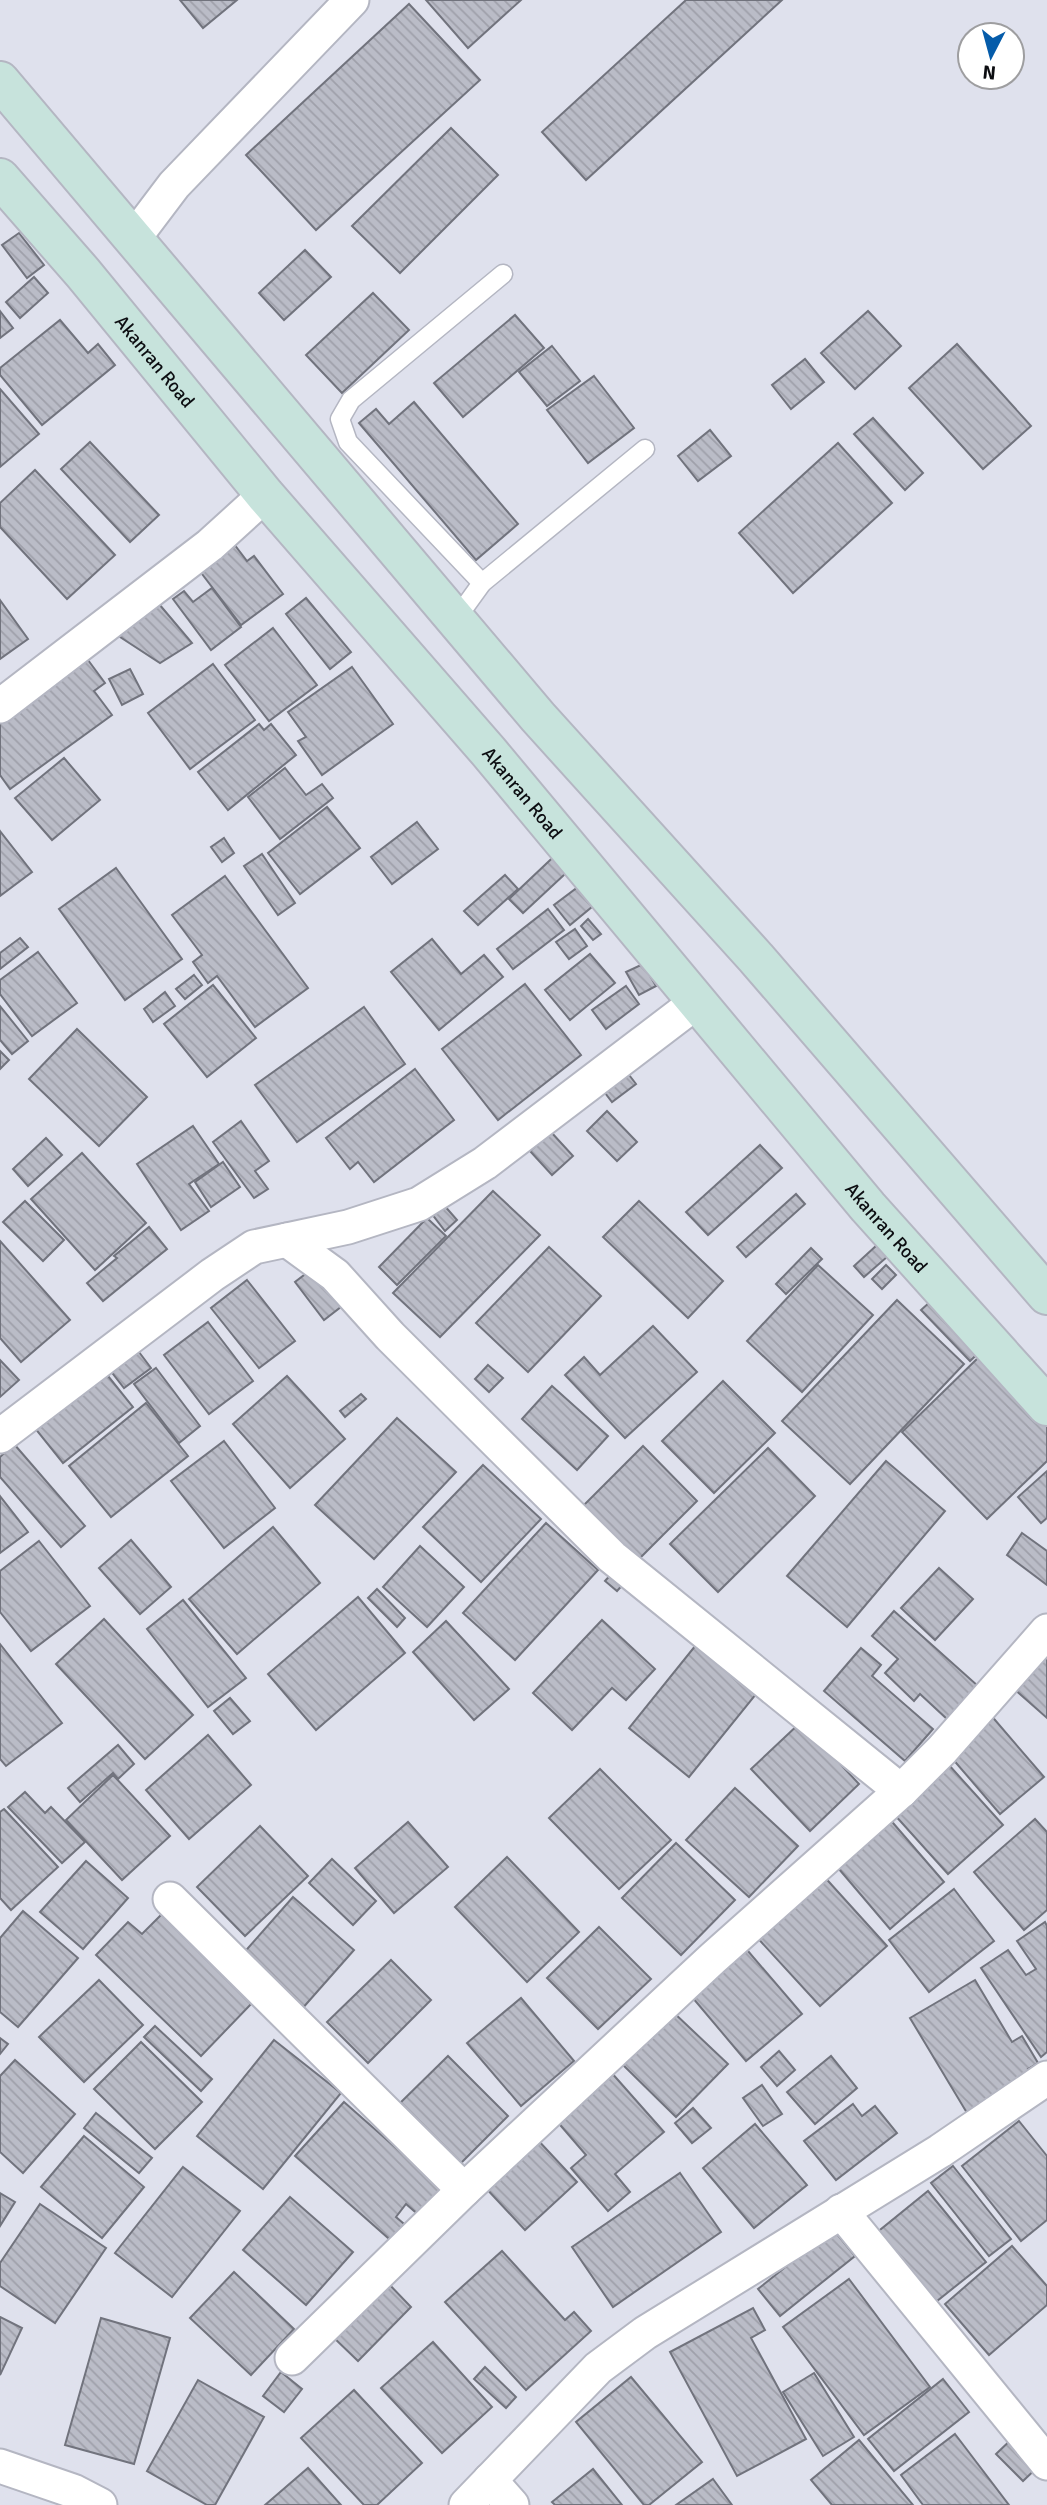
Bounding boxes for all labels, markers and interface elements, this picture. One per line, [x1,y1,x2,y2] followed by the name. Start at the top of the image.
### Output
[956,21,1026,91] north arrow
[982,59,997,85] text: N
[109,310,199,413] street label: Akanran Road
[477,742,567,844] street label: Akanran Road
[840,1178,932,1278] street label: Akanran Road

